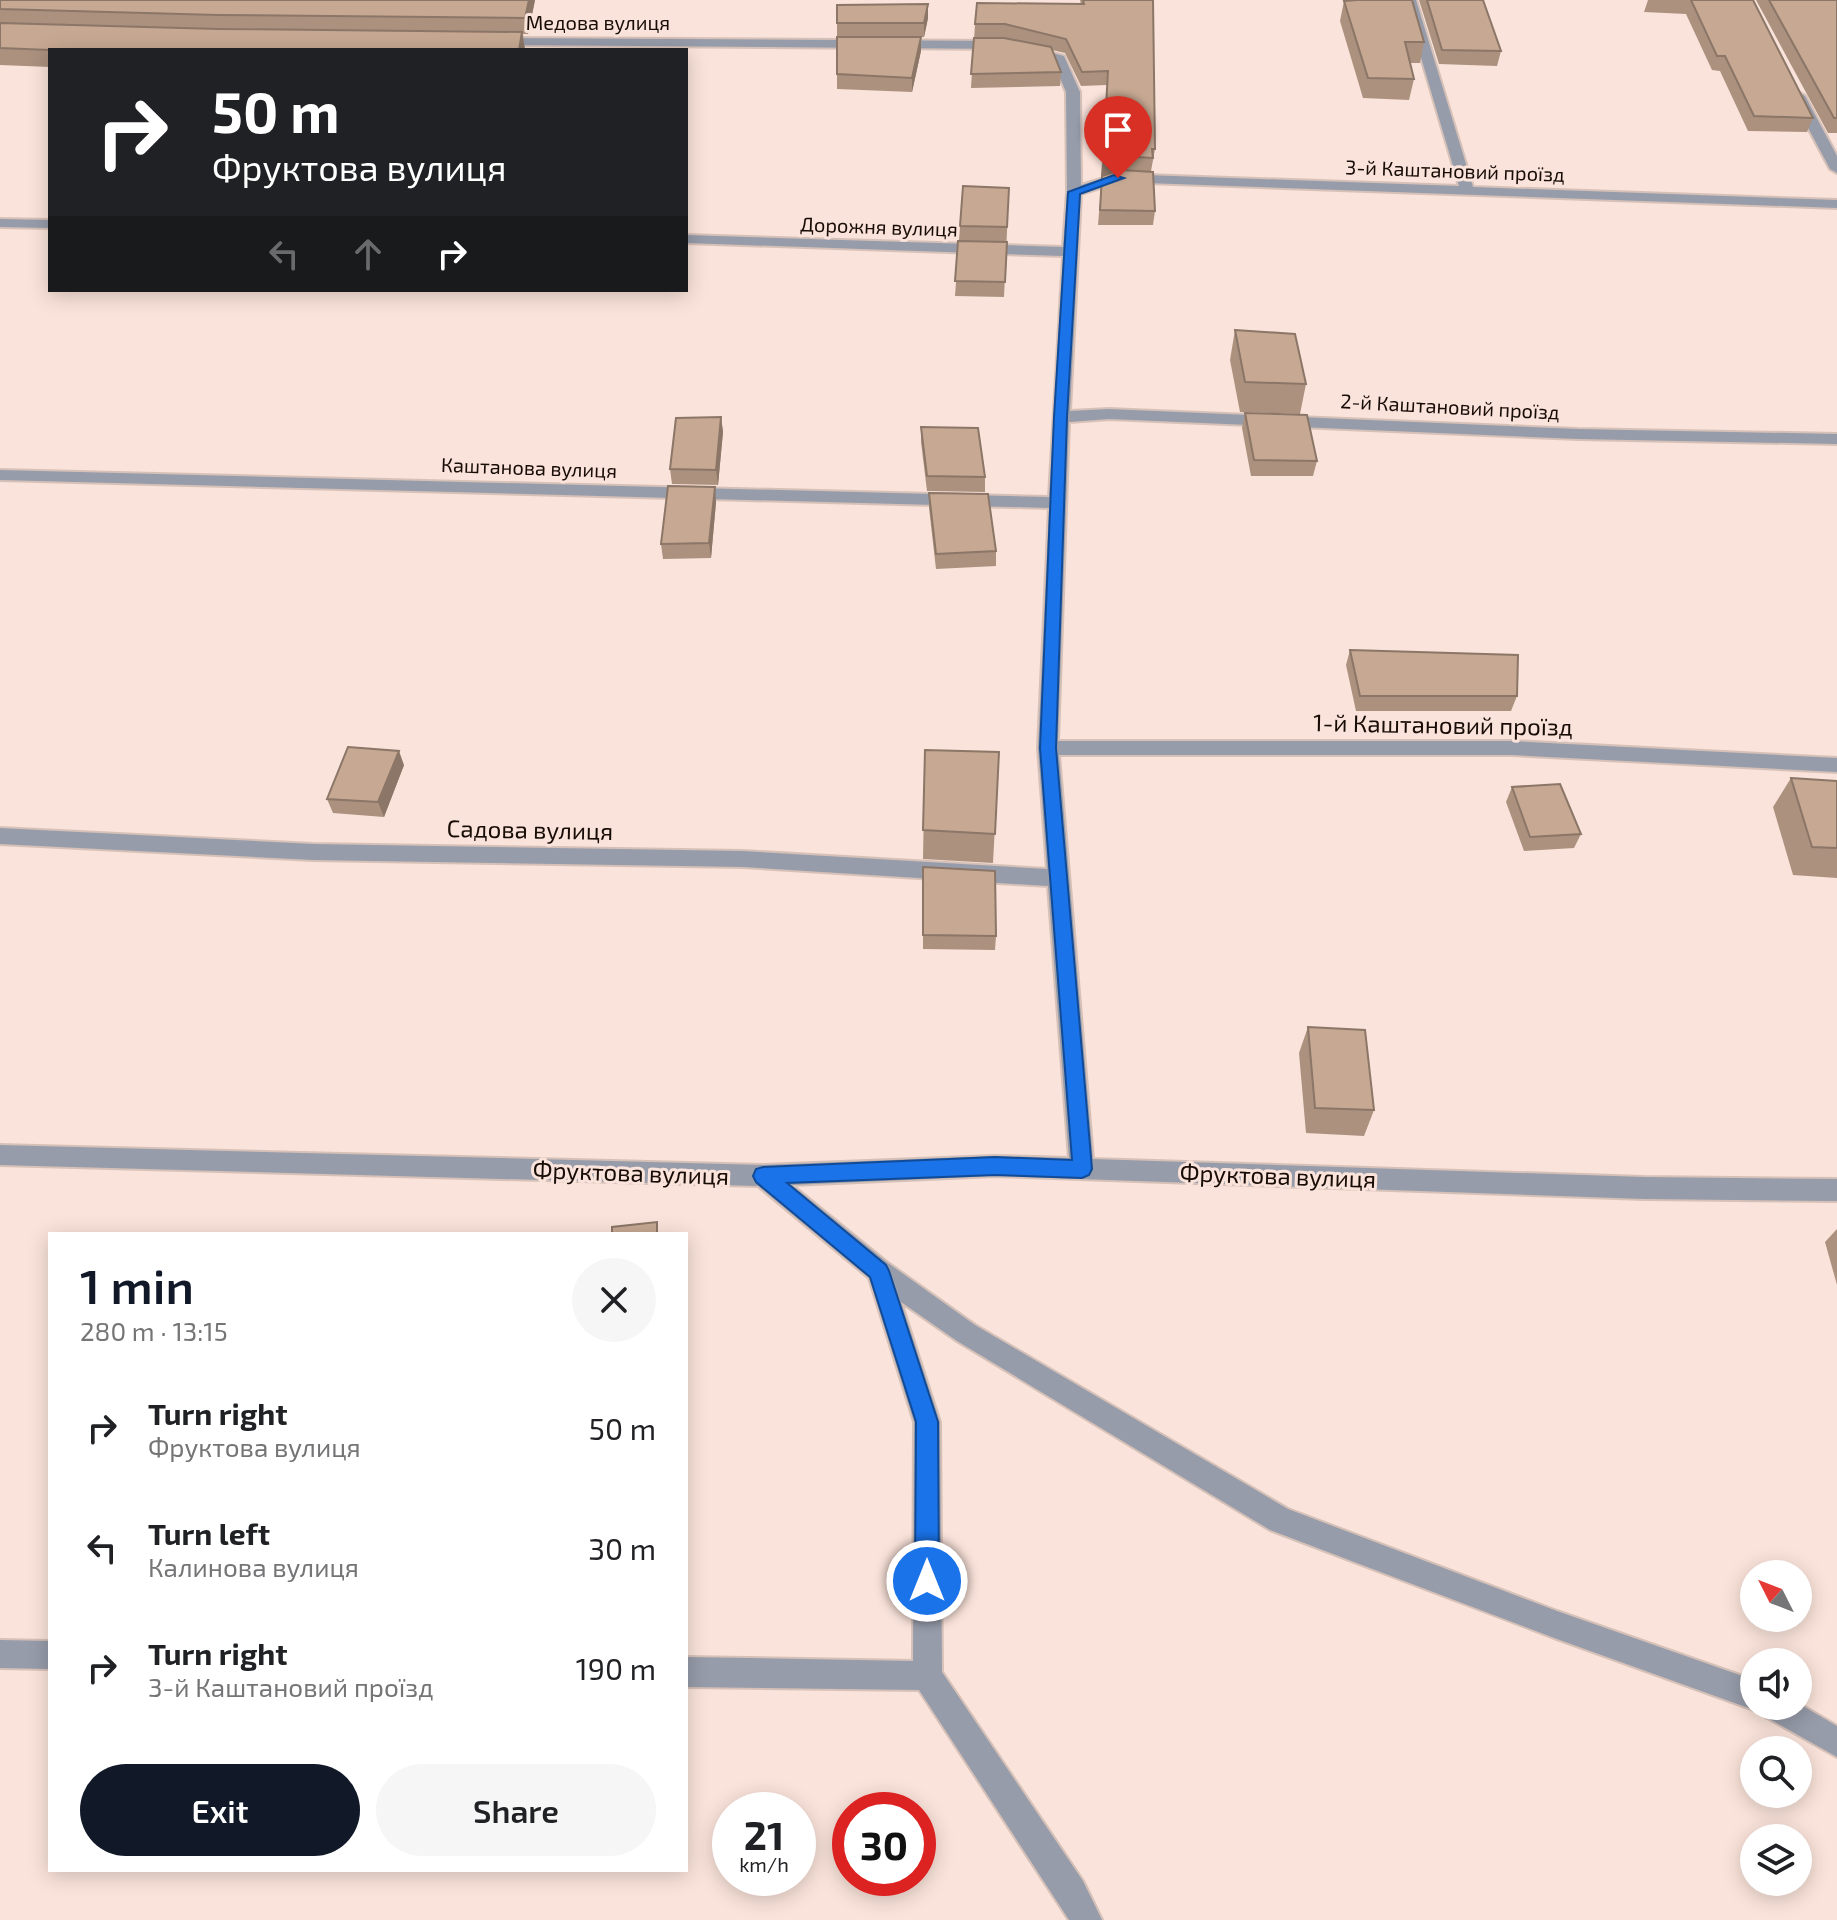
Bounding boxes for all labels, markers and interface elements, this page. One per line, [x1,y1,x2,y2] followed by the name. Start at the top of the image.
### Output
[526,10,670,35] street label: Медова вулиця
[212,77,340,144] text: 50 m
[80,80,184,184] icon: right
[1084,96,1152,178] pin
[1096,108,1140,152] icon: arrive
[212,145,507,188] text: Фруктова вулиця
[1345,154,1565,186] street label: 3-й Каштановий проїзд
[800,211,958,242] street label: Дорожня вулиця
[262,232,306,276] icon: left
[346,232,390,276] icon: ahead
[430,232,474,276] icon: right
[1340,388,1560,424] street label: 2-й Каштановий проїзд
[440,452,618,483] street label: Каштанова вулиця
[1313,707,1573,741] street label: 1-й Каштановий проїзд
[446,813,613,846] street label: Садова вулиця
[532,1154,730,1191] street label: Фруктова вулиця
[1179,1157,1377,1194] street label: Фруктова вулиця
[80,1256,194,1314] text: 1 min
[572,1258,656,1342] button: close
[80,1315,228,1346] text: 280 m · 13:15
[148,1395,288,1431] text: Turn right
[80,1406,124,1450] icon: right
[589,1410,656,1446] text: 50 m
[148,1431,361,1462] text: Фруктова вулиця
[148,1515,270,1551] text: Turn left
[80,1526,124,1570] icon: left
[588,1530,656,1566] text: 30 m
[885,1539,969,1623] position arrow
[148,1551,359,1582] text: Калинова вулиця
[1740,1560,1812,1632] north arrow
[1740,1560,1812,1896] map controls
[148,1635,288,1671] text: Turn right
[80,1646,124,1690] icon: right
[1740,1648,1812,1720] button: sound
[576,1650,656,1686] text: 190 m
[148,1671,433,1702] text: 3-й Каштановий проїзд
[1740,1736,1812,1808] button: search
[80,1764,360,1856] button: Exit
[376,1764,656,1856] button: Share
[832,1792,936,1896] speed limit sign: 30
[744,1810,784,1858] text: 21
[1740,1824,1812,1896] button: layers
[739,1852,789,1876] text: km/h

